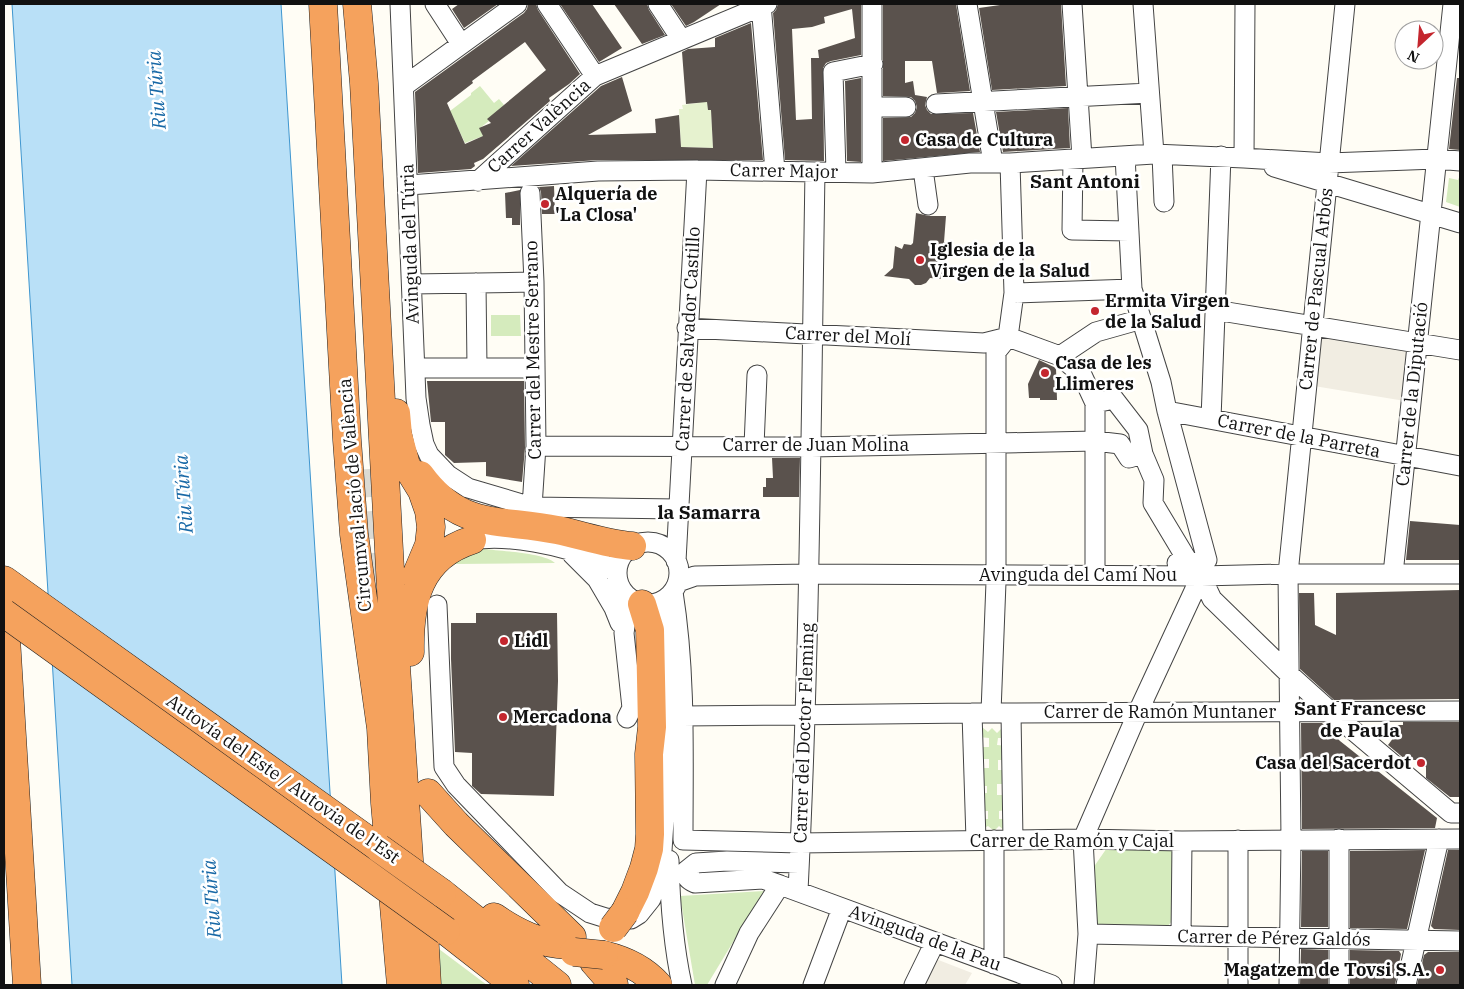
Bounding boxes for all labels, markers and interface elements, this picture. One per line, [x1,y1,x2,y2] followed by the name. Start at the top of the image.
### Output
[1394,20,1444,70] north arrow
[1404,46,1422,67] text: N
[141,49,171,131] water label: Riu Túria
[482,73,595,178] street label: Carrer València
[915,128,1053,151] place label: Casa de Cultura
[899,134,911,146] marker: Casa de Cultura
[730,158,838,183] street label: Carrer Major
[395,163,424,325] street label: Avinguda del Túria
[1030,169,1140,193] district label: Sant Antoni
[555,182,658,226] place label: Alquería de 'La Closa'
[1293,187,1338,391] street label: Carrer de Pascual Arbós
[539,198,551,210] marker: Alquería de 'La Closa'
[670,226,705,452] street label: Carrer de Salvador Castillo
[930,238,1090,282] place label: Iglesia de la Virgen de la Salud
[519,240,546,460] street label: Carrer del Mestre Serrano
[914,254,926,266] marker: Iglesia de la Virgen de la Salud
[1105,289,1230,333] place label: Ermita Virgen de la Salud
[1390,301,1433,487] street label: Carrer de la Diputació
[1089,305,1101,317] marker: Ermita Virgen de la Salud
[784,321,912,350] street label: Carrer del Molí
[1055,351,1152,395] place label: Casa de les Llimeres
[1039,367,1051,379] marker: Casa de les Llimeres
[333,377,376,613] street label: Circumval·lació de València
[1216,408,1383,463] street label: Carrer de la Parreta
[723,433,910,456] street label: Carrer de Juan Molina
[168,453,198,535] water label: Riu Túria
[657,500,761,524] district label: la Samarra
[979,563,1177,586] street label: Avinguda del Camí Nou
[788,622,819,844] street label: Carrer del Doctor Fleming
[514,629,549,652] place label: Lidl
[498,635,510,647] marker: Lidl
[162,689,405,868] street label: Autovía del Este / Autovia de l'Est
[1294,696,1426,742] district label: Sant Francesc de Paula
[1044,700,1276,723] street label: Carrer de Ramón Muntaner
[513,705,612,728] place label: Mercadona
[497,711,509,723] marker: Mercadona
[1255,751,1411,774] place label: Casa del Sacerdot
[1415,757,1427,769] marker: Casa del Sacerdot
[970,829,1174,852] street label: Carrer de Ramón y Cajal
[196,858,226,940] water label: Riu Túria
[846,899,1005,976] street label: Avinguda de la Pau
[1177,924,1371,951] street label: Carrer de Pérez Galdós
[1224,958,1430,981] place label: Magatzem de Tovsi S.A.
[1434,964,1446,976] marker: Magatzem de Tovsi S.A.

